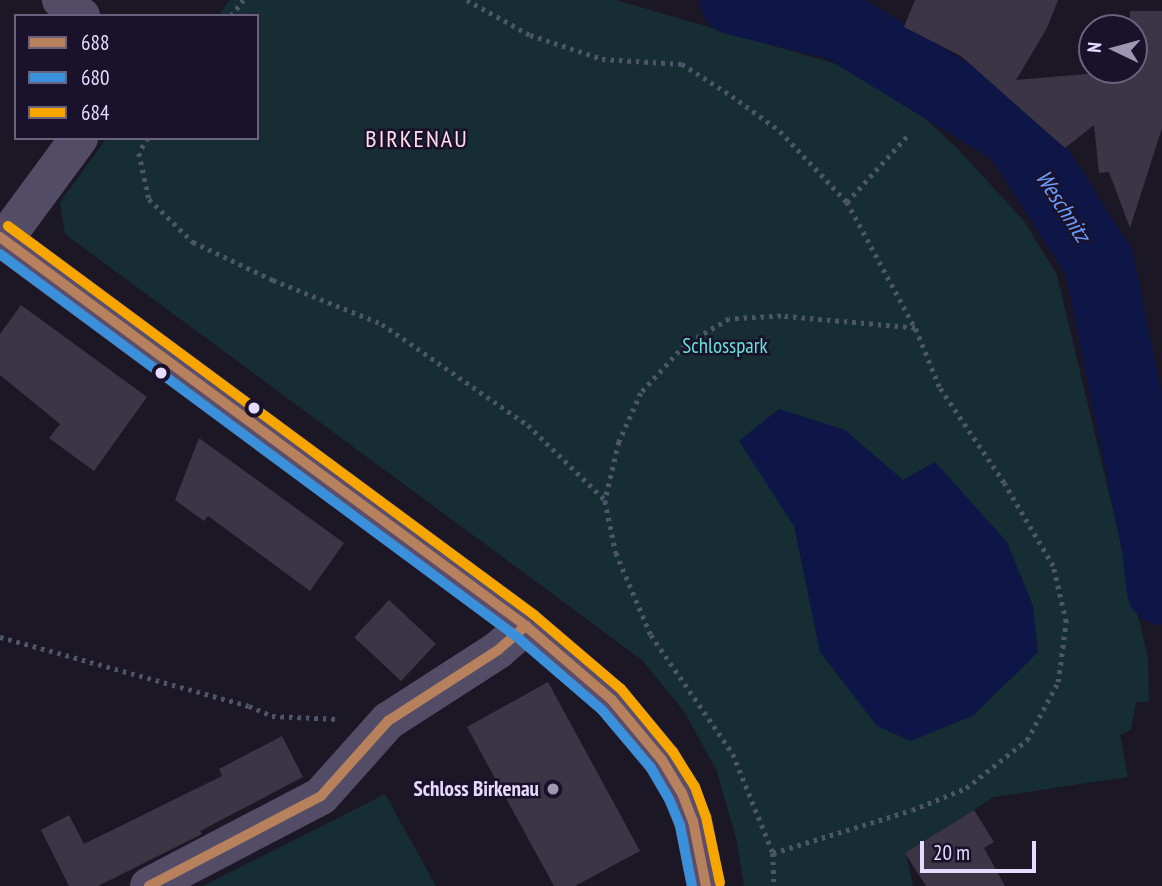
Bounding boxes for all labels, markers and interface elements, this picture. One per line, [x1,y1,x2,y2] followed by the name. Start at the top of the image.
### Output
[14,14,259,140] legend
[1078,14,1148,84] north arrow
[81,29,109,56] text: 688
[1082,41,1106,54] text: N
[81,64,109,91] text: 680
[81,99,109,126] text: 684
[366,125,468,153] district label: BIRKENAU
[1030,165,1096,247] water label: Weschnitz
[682,333,768,359] park label: Schlosspark
[154,366,168,380] unlabelled marker
[247,401,261,415] unlabelled marker
[413,776,539,802] place label: Schloss Birkenau
[545,781,561,797] marker: Schloss Birkenau
[924,826,1040,870] scale bar
[933,839,970,866] text: 20 m

